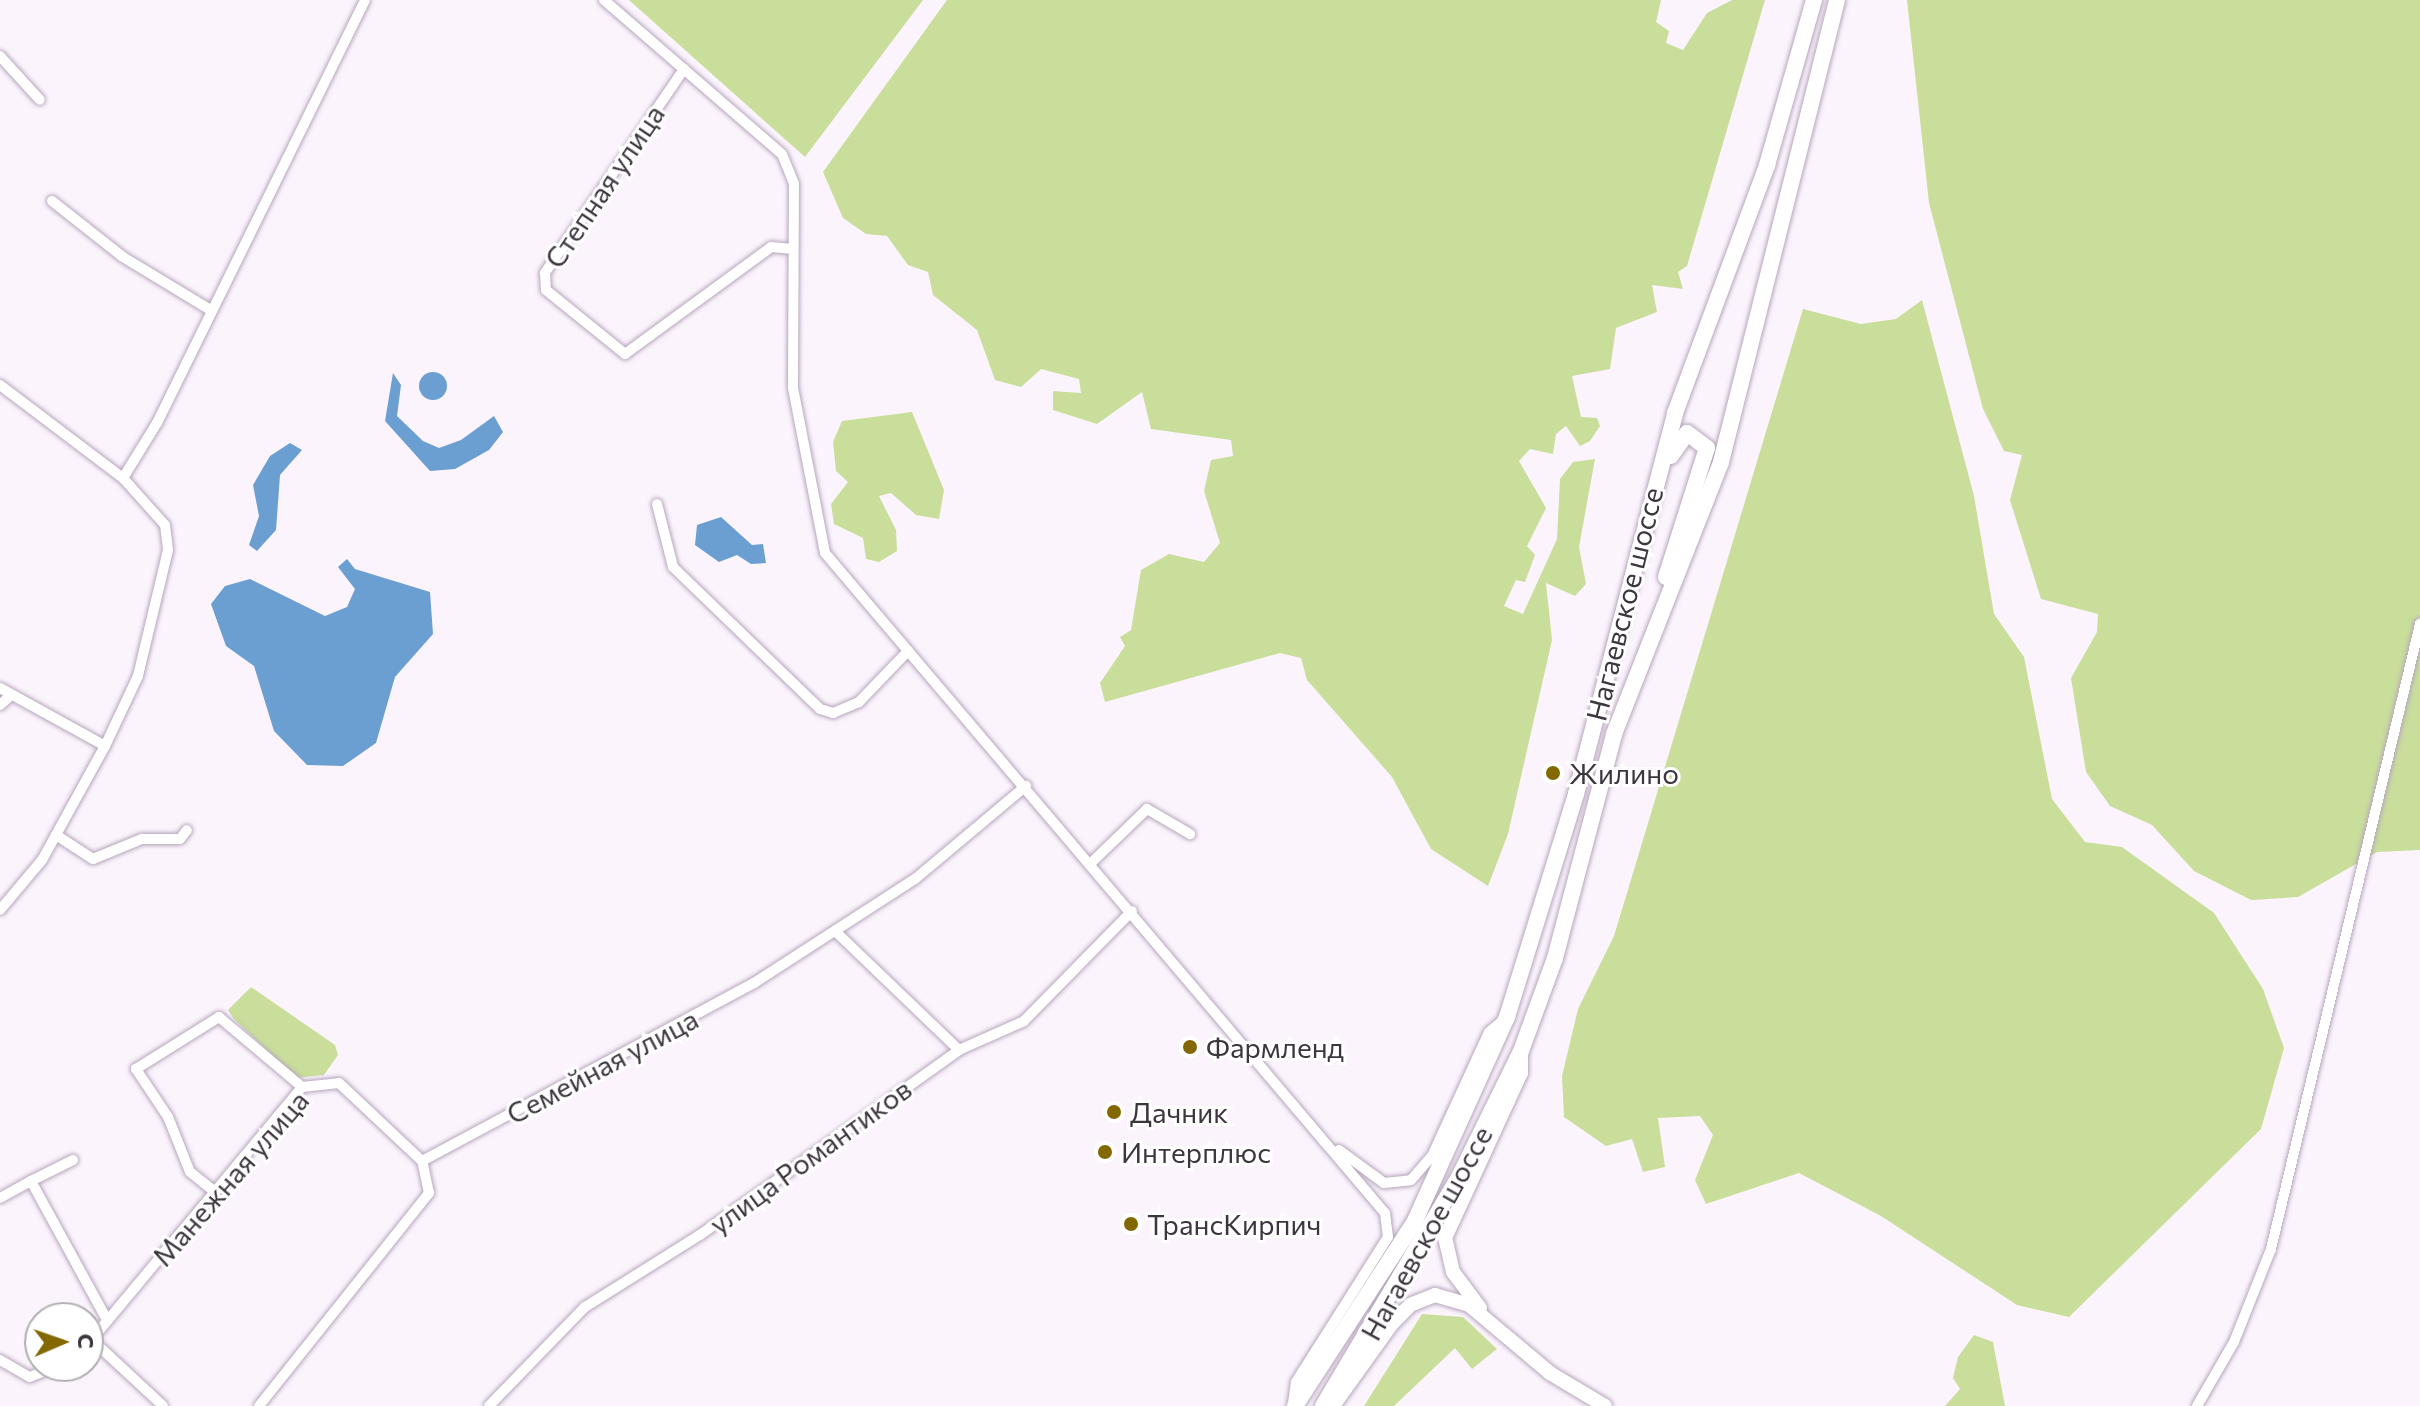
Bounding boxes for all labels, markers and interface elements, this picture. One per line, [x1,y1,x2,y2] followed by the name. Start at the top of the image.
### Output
[537,98,671,274] street label: Степная улица
[1579,484,1669,724] street label: Нагаевское шоссе
[1569,756,1679,790] place label: Жилино
[1544,764,1562,782] marker: Жилино
[501,1001,703,1131] street label: Семейная улица
[1206,1030,1344,1064] place label: Фармленд
[1181,1038,1199,1056] marker: Фармленд
[703,1072,917,1240] street label: улица Романтиков
[145,1084,315,1272] street label: Манежная улица
[1130,1095,1228,1129] place label: Дачник
[1105,1103,1123,1121] marker: Дачник
[1353,1120,1499,1346] street label: Нагаевское шоссе
[1121,1135,1271,1169] place label: Интерплюс
[1096,1143,1114,1161] marker: Интерплюс
[1147,1207,1321,1241] place label: ТрансКирпич
[1122,1215,1140,1233] marker: ТрансКирпич
[24,1302,104,1382] north arrow
[73,1333,100,1349] text: С

